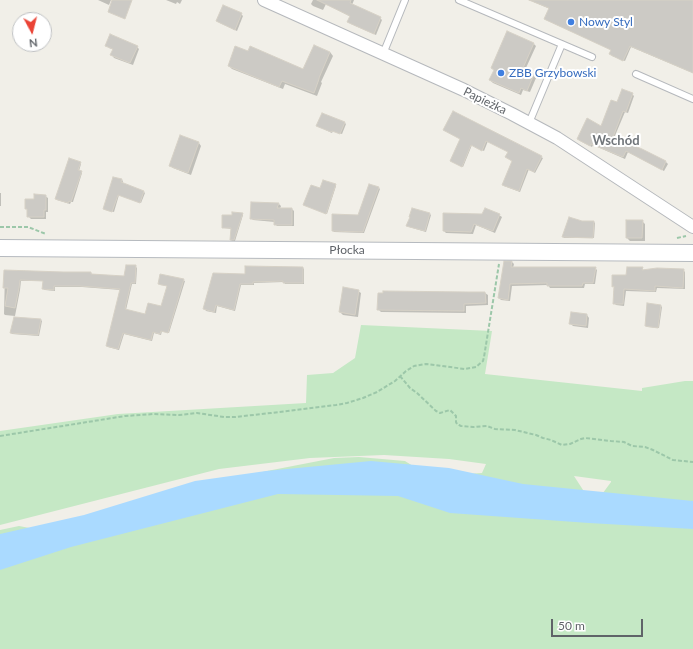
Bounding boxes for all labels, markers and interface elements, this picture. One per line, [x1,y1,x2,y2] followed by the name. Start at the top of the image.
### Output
[12,12,52,52] north arrow
[579,15,633,29] place label: Nowy Styl
[566,17,576,27] marker: Nowy Styl
[28,36,38,50] text: N
[509,66,596,80] place label: ZBB Grzybowski
[496,68,506,78] marker: ZBB Grzybowski
[461,84,509,118] street label: Papieżka
[592,133,640,149] district label: Wschód
[329,243,365,257] street label: Płocka
[553,611,645,637] scale bar
[558,618,585,633] text: 50 m

